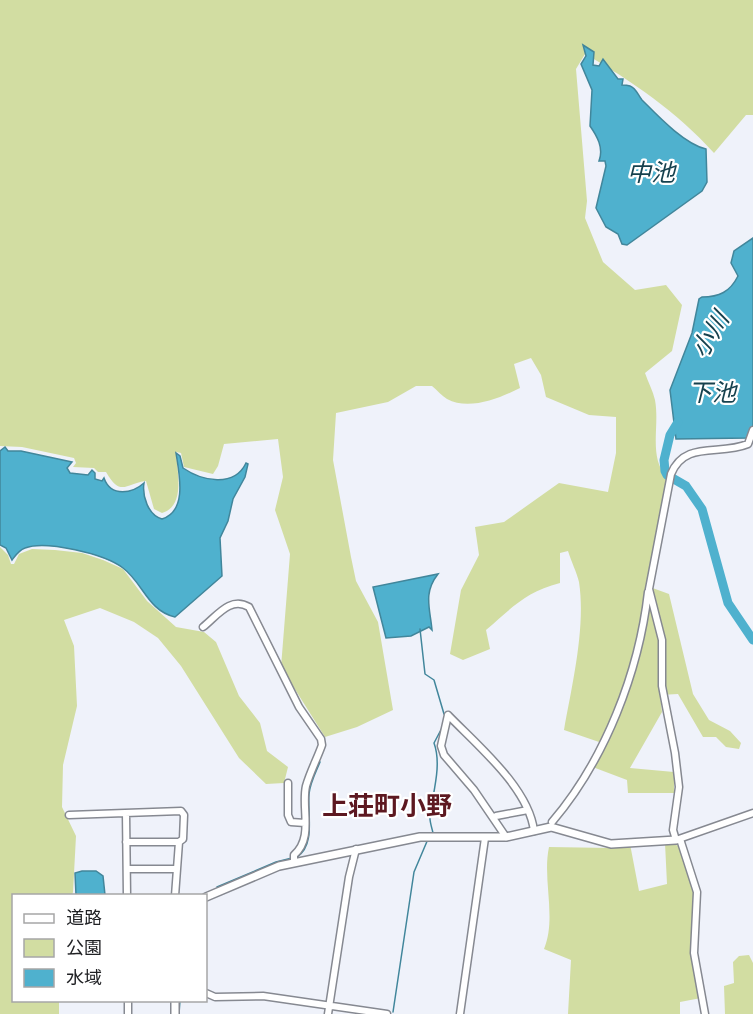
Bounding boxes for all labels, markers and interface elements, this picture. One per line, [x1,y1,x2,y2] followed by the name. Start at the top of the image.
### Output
[627,157,677,186] water label: 中池
[684,303,735,362] water label: 小川
[688,377,738,406] water label: 下池
[322,789,452,820] district label: 上荘町小野
[12,894,207,1002] legend
[66,906,102,928] text: 道路
[66,936,102,958] text: 公園
[66,966,102,988] text: 水域

